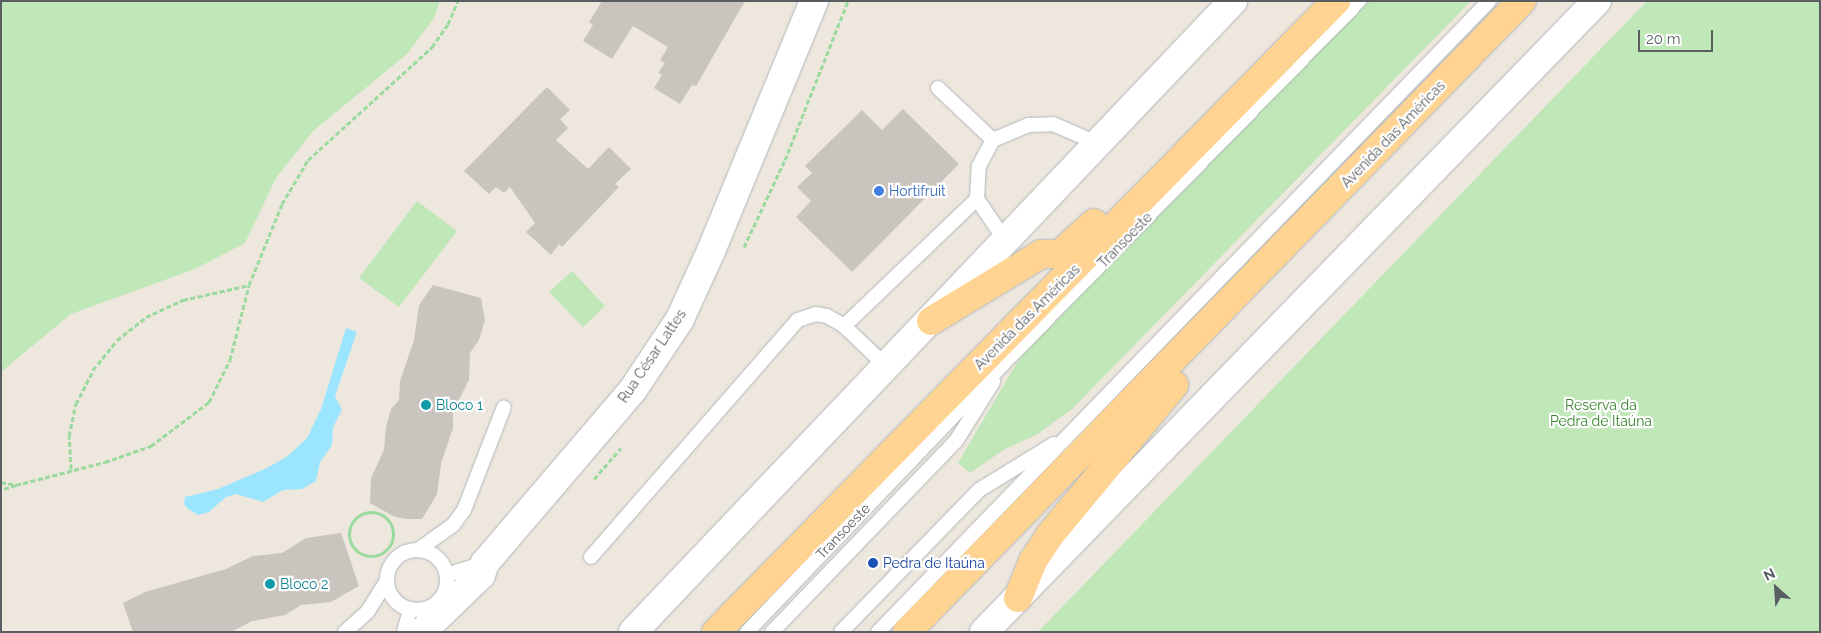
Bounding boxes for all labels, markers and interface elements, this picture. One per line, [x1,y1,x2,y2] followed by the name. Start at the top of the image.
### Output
[1641,20,1716,52] scale bar
[1646,30,1681,48] text: 20 m
[1337,77,1449,191] street label: Avenida das Américas
[889,183,946,199] place label: Hortifruit
[873,185,885,197] marker: Hortifruit
[1094,209,1156,271] street label: Transoeste
[971,261,1083,373] street label: Avenida das Américas
[614,306,690,406] street label: Rua César Lattes
[436,397,483,413] place label: Bloco 1
[1550,397,1652,430] park label: Reserva da Pedra de Itaúna
[420,399,432,411] marker: Bloco 1
[812,500,874,562] street label: Transoeste
[883,555,985,571] place label: Pedra de Itaúna
[867,557,879,569] marker: Pedra de Itaúna
[1751,563,1801,613] north arrow
[1761,565,1778,584] text: N
[280,576,328,592] place label: Bloco 2
[264,578,276,590] marker: Bloco 2

